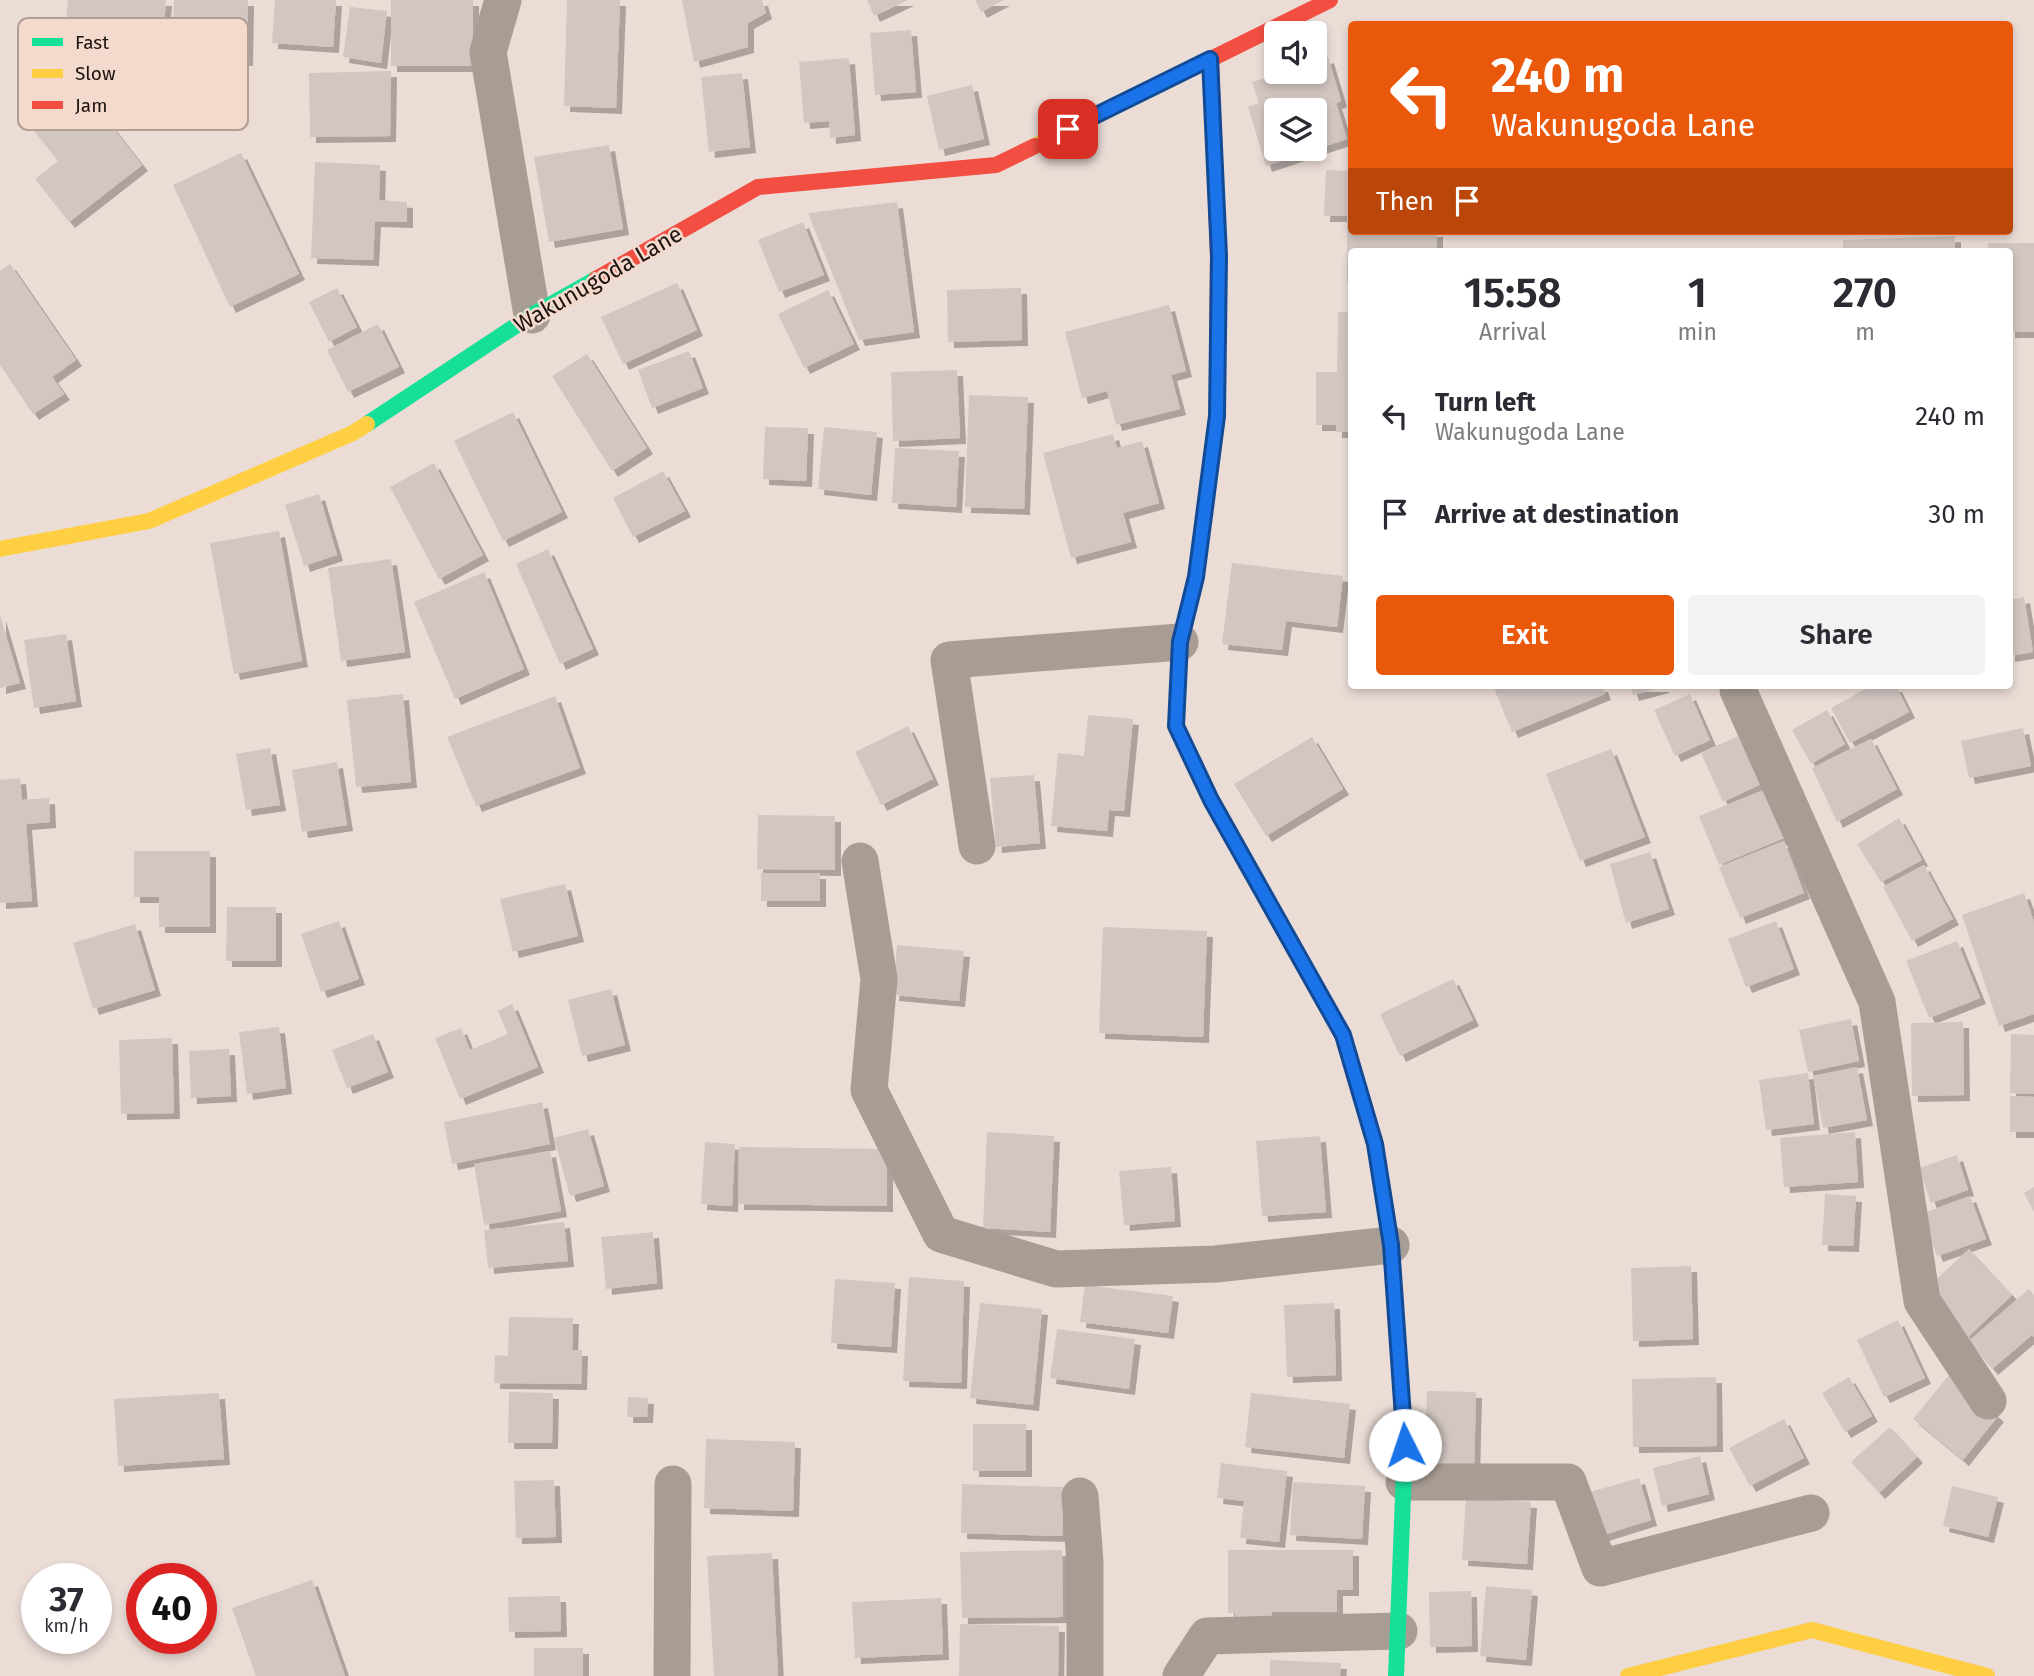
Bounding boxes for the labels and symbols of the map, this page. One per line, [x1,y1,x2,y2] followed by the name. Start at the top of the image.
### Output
[18,18,248,130] legend
[75,31,109,54] text: Fast
[75,62,116,85] text: Slow
[75,94,107,117] text: Jam
[1038,99,1098,159] pin
[509,219,687,339] street label: Wakunugoda Lane
[1368,1408,1442,1482] position arrow
[126,1563,217,1654] speed limit sign: 40

